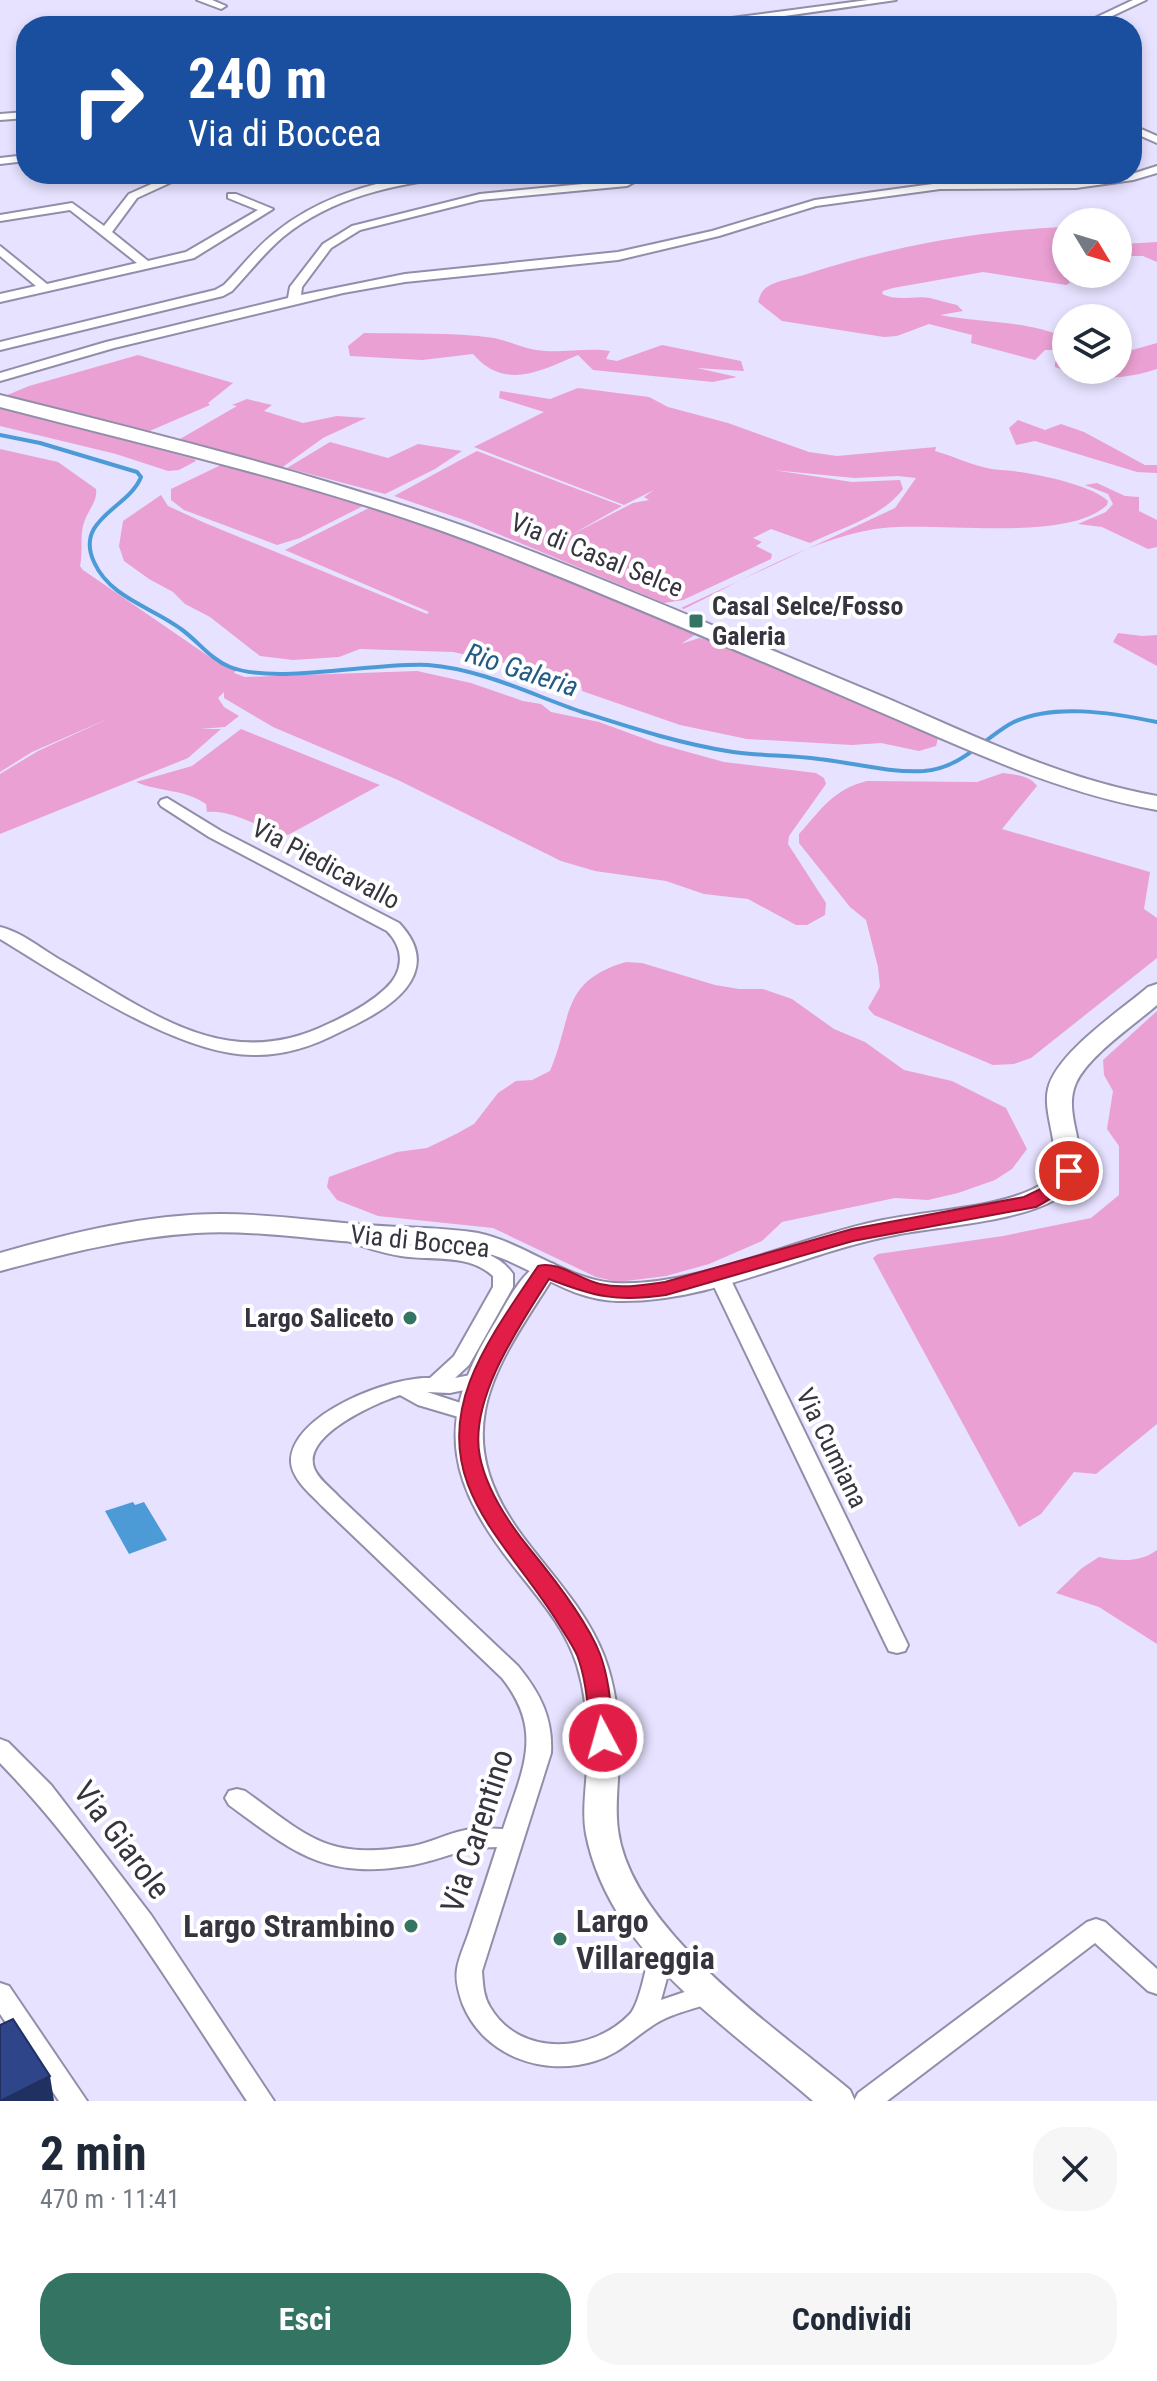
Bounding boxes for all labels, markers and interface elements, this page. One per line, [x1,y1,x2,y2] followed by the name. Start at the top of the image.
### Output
[188,46,327,112] text: 240 m
[56,48,160,152] icon: right
[188,113,381,155] text: Via di Boccea
[1052,208,1132,288] north arrow
[1052,208,1132,384] map controls
[1052,304,1132,384] button: layers
[507,507,687,603] street label: Via di Casal Selce
[712,591,903,651] place label: Casal Selce/Fosso Galeria
[687,612,705,630] marker: Casal Selce/Fosso Galeria
[462,636,582,704] water label: Rio Galeria
[247,812,405,916] street label: Via Piedicavallo
[1035,1137,1103,1205] pin
[1047,1149,1091,1193] icon: arrive
[349,1219,491,1263] street label: Via di Boccea
[245,1303,394,1333] place label: Largo Saliceto
[401,1309,419,1327] marker: Largo Saliceto
[790,1383,874,1513] street label: Via Cumiana
[561,1696,645,1780] position arrow
[433,1744,521,1918] street label: Via Carentino
[65,1774,179,1906] street label: Via Giarole
[576,1902,715,1977] place label: Largo Villareggia
[183,1907,395,1945] place label: Largo Strambino
[402,1917,420,1935] marker: Largo Strambino
[551,1930,569,1948] marker: Largo Villareggia
[40,2125,147,2182] text: 2 min
[1033,2127,1117,2211] button: close
[40,2184,180,2214] text: 470 m · 11:41
[40,2273,571,2365] button: Esci
[587,2273,1117,2365] button: Condividi

